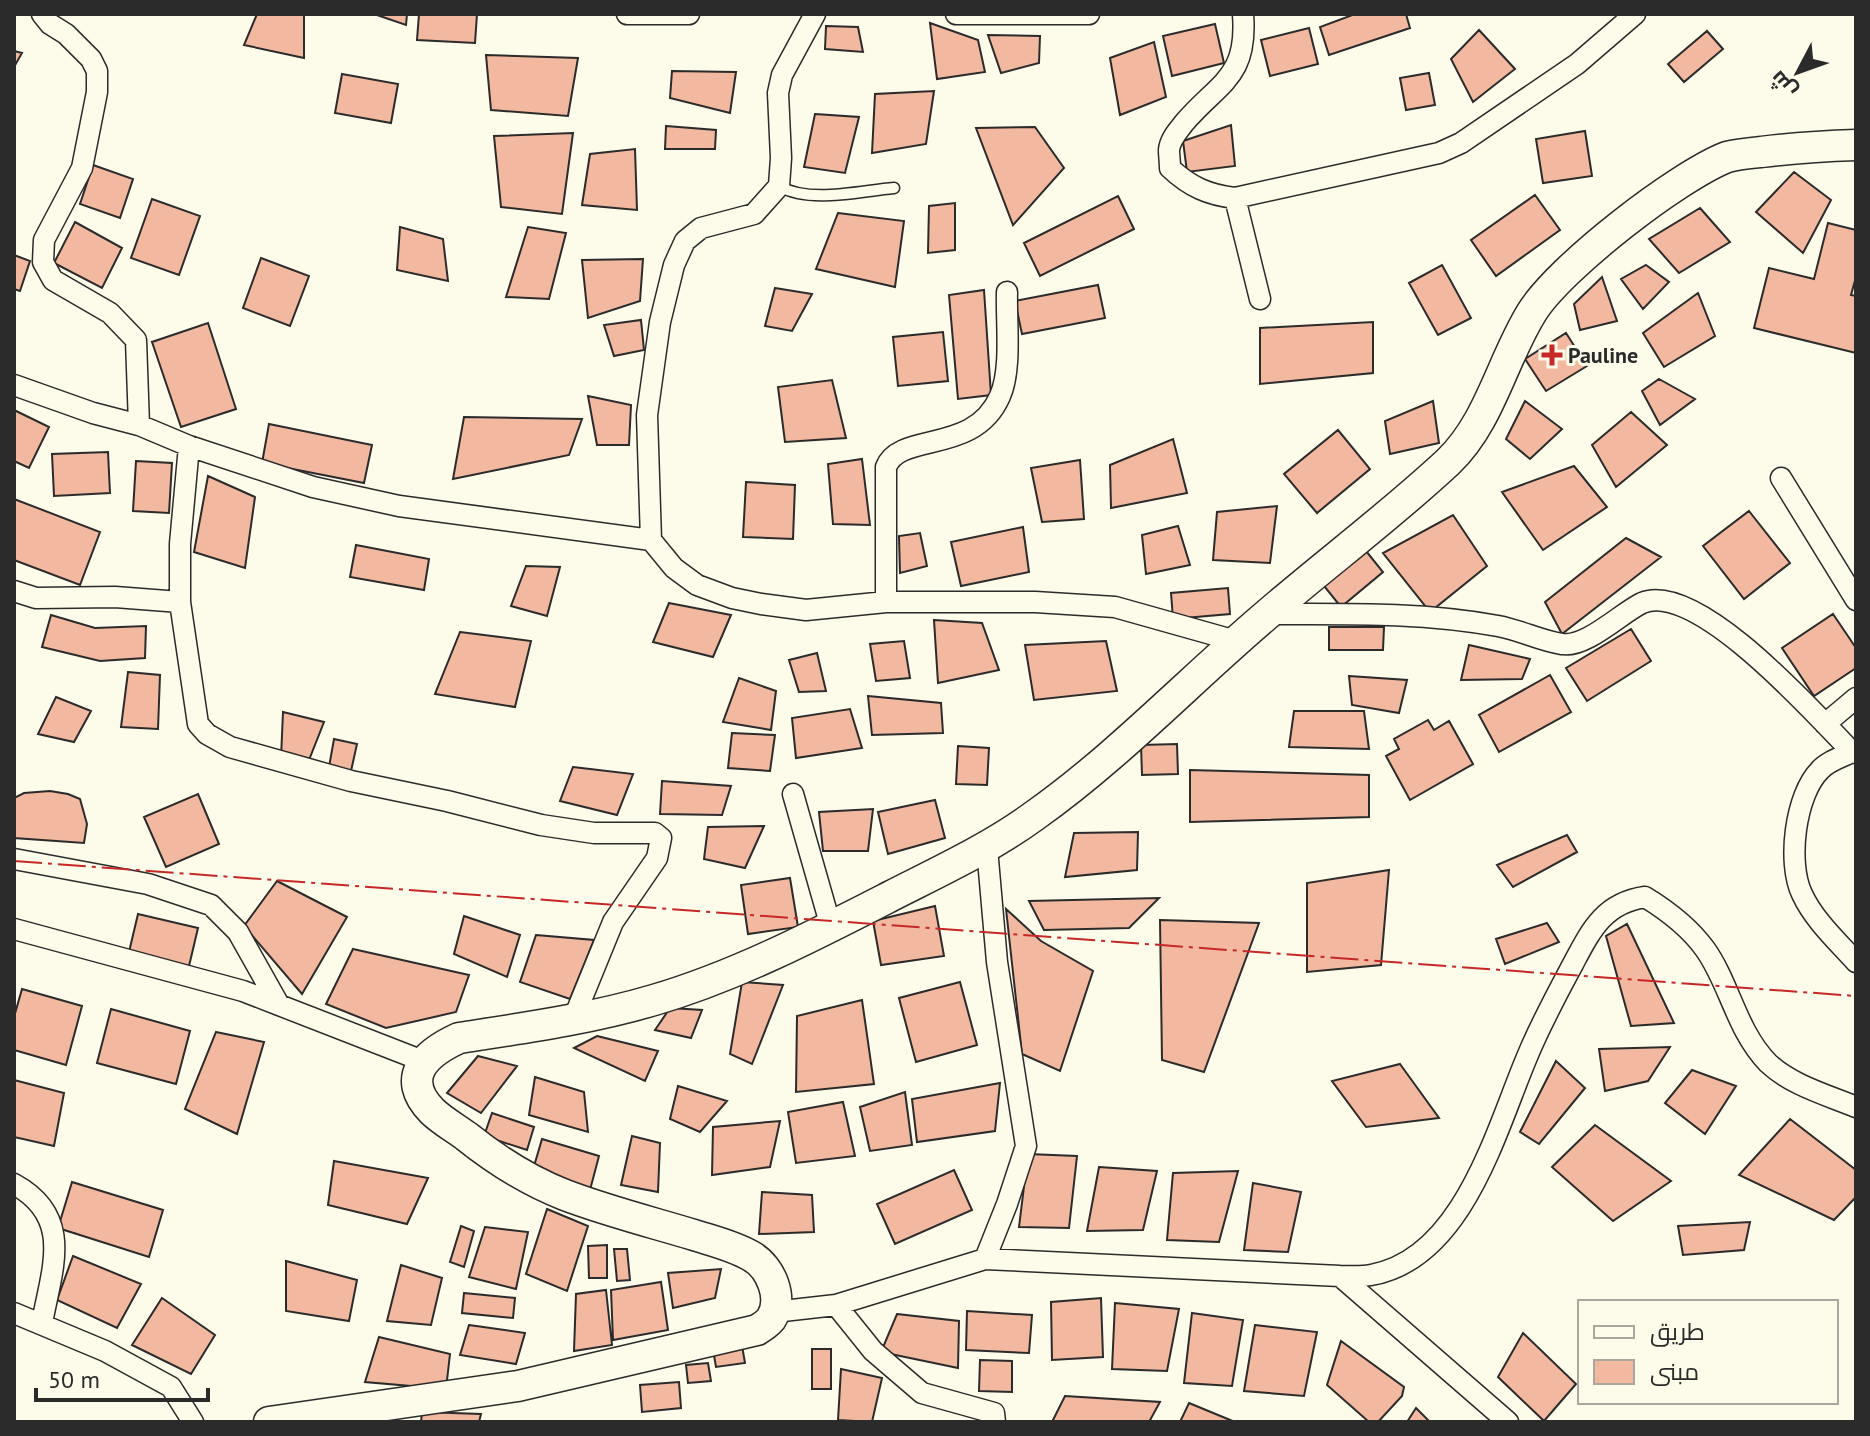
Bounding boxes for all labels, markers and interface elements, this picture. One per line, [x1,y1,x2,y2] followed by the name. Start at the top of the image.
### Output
[1758,32,1838,112] north arrow
[1763,65,1803,105] text: ش
[1568,341,1638,369] place label: Pauline
[1543,346,1561,364] marker: Pauline
[1578,1300,1838,1404] legend
[1650,1316,1705,1347] text: طريق
[36,1352,208,1402] scale bar
[1650,1356,1699,1387] text: مبنى
[48,1364,100,1395] text: 50 m

